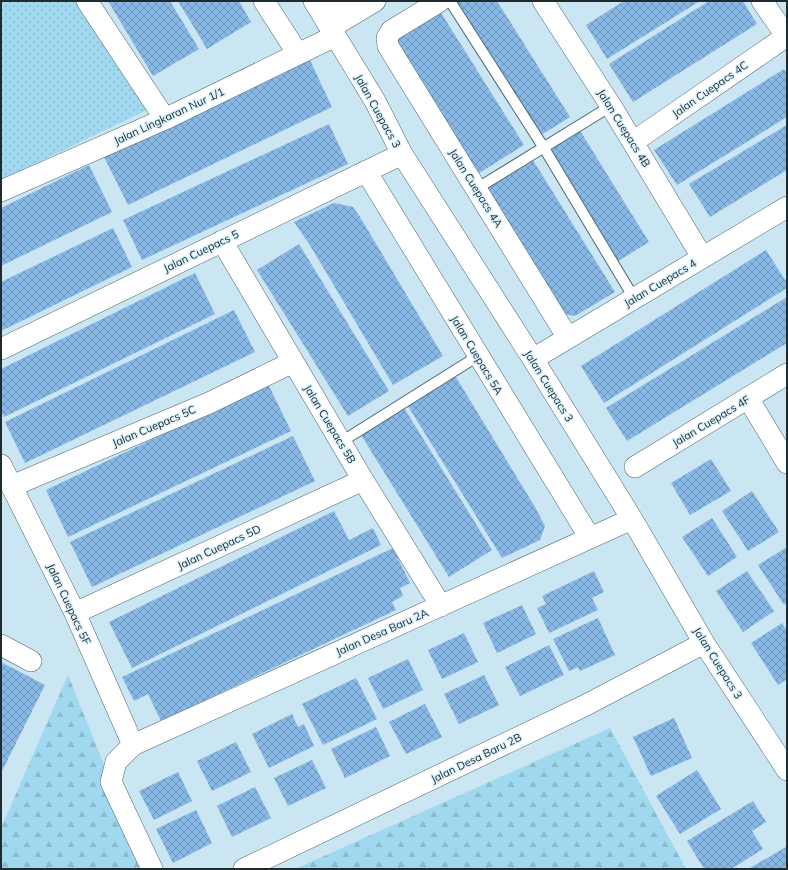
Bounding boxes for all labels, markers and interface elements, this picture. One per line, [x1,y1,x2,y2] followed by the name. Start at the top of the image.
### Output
[669,58,751,120] street label: Jalan Cuepacs 4C
[352,72,404,150] street label: Jalan Cuepacs 3
[112,84,226,148] street label: Jalan Lingkaran Nur 1/1
[594,86,654,170] street label: Jalan Cuepacs 4B
[446,146,506,230] street label: Jalan Cuepacs 4A
[161,227,241,275] street label: Jalan Cuepacs 5
[621,256,699,310] street label: Jalan Cuepacs 4
[448,313,506,397] street label: Jalan Cuepacs 5A
[521,347,577,425] street label: Jalan Cuepacs 3
[301,382,359,466] street label: Jalan Cuepacs 5B
[670,392,752,450] street label: Jalan Cuepacs 4F
[110,402,198,450] street label: Jalan Cuepacs 5C
[175,522,263,572] street label: Jalan Cuepacs 5D
[44,561,94,647] street label: Jalan Cuepacs 5F
[334,605,430,659] street label: Jalan Desa Baru 2A
[690,624,746,702] street label: Jalan Cuepacs 3
[428,730,524,786] street label: Jalan Desa Baru 2B

